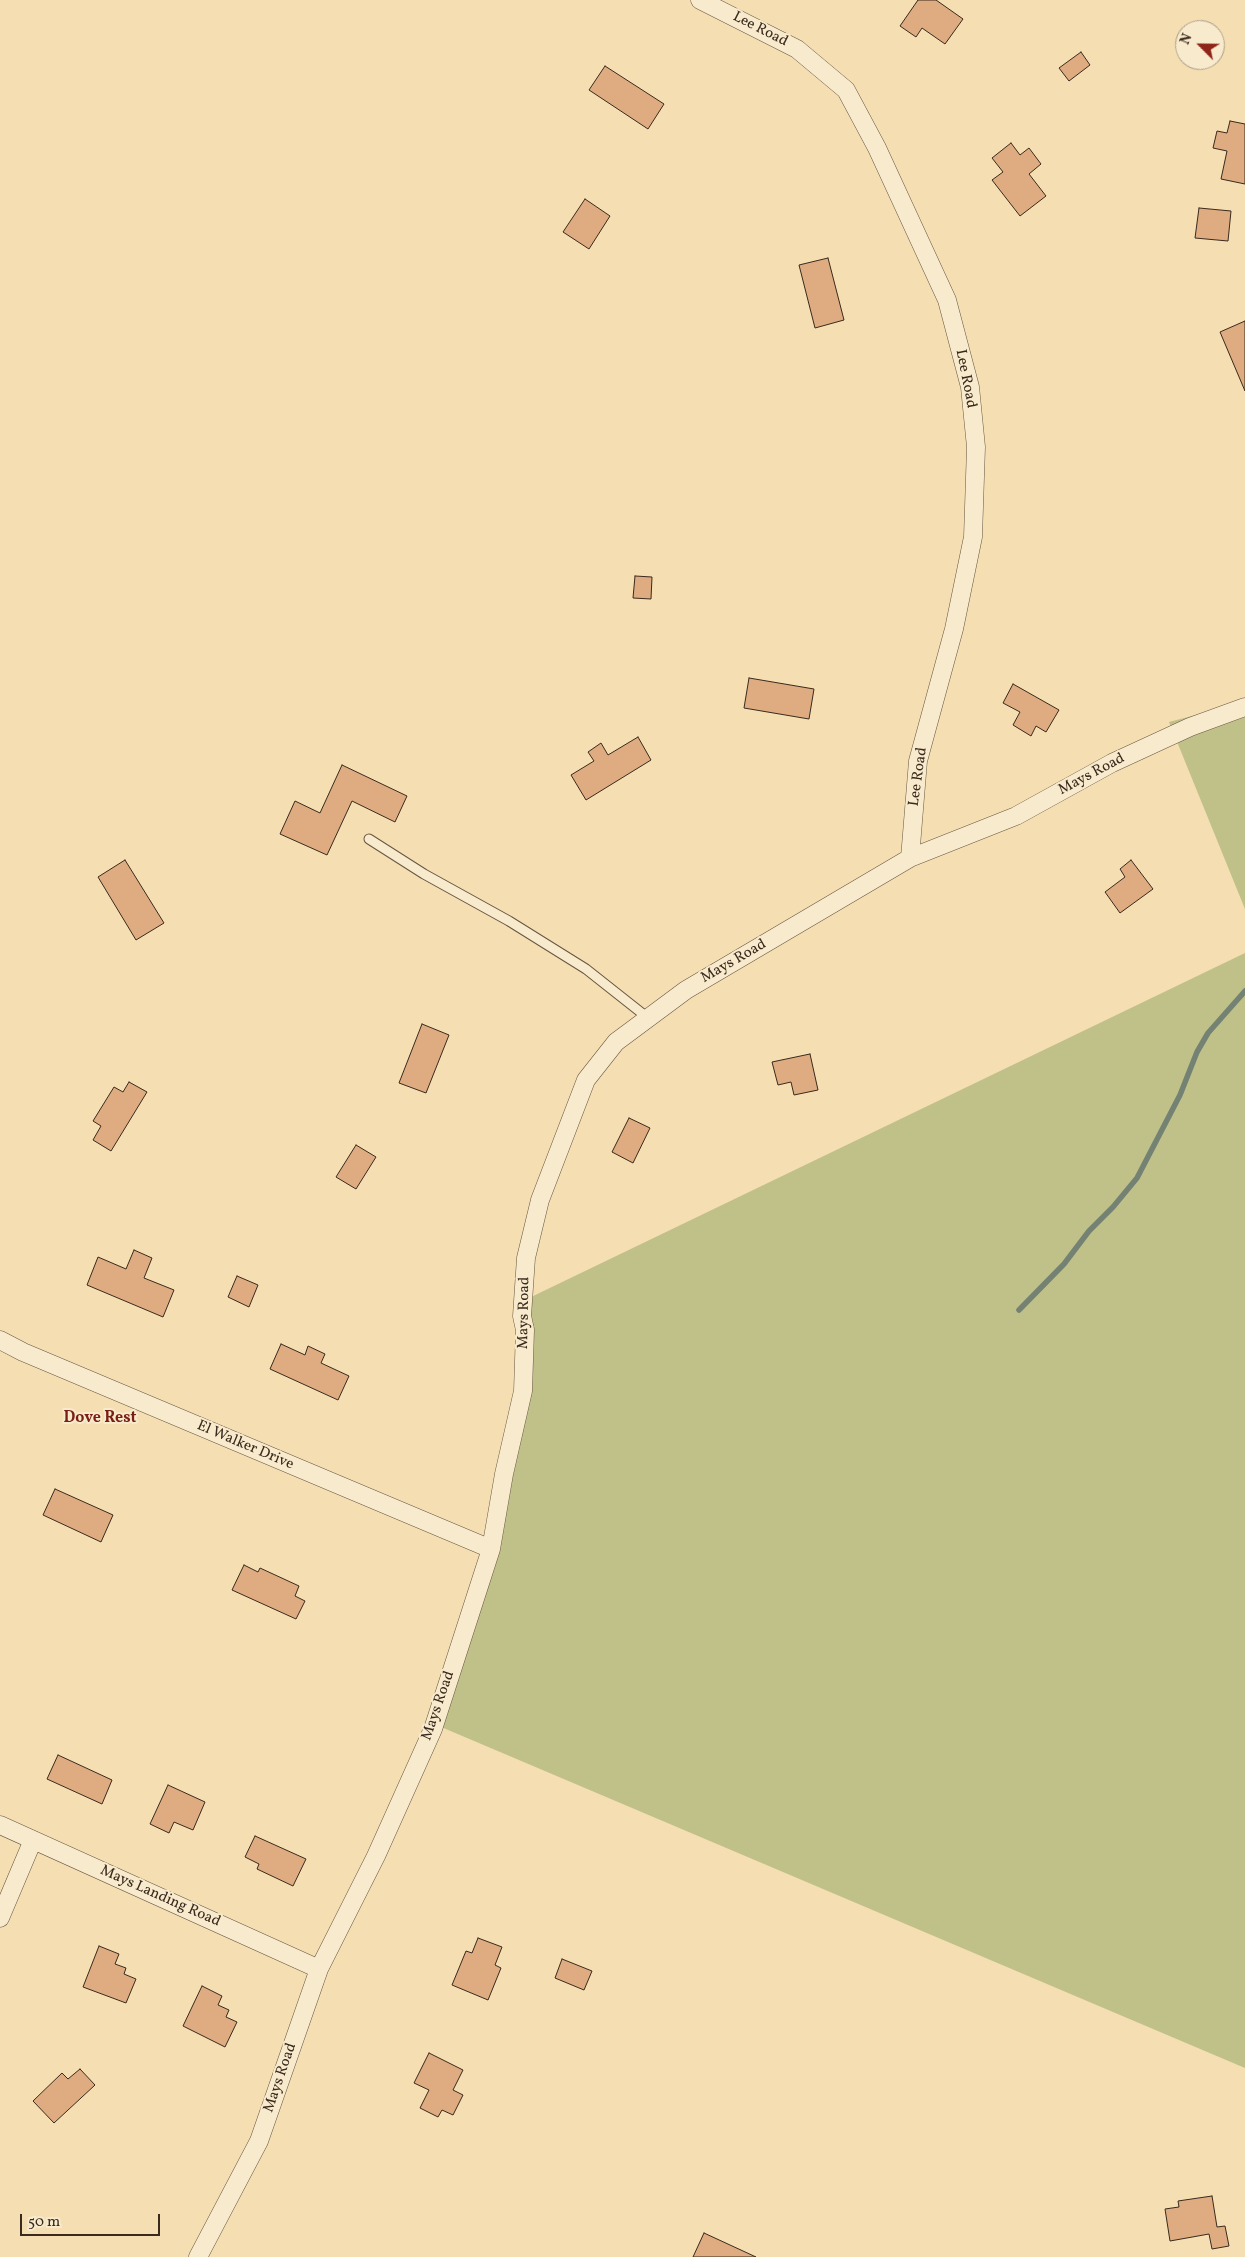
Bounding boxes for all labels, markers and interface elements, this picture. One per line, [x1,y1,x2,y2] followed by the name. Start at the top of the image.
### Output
[729,8,791,52] street label: Lee Road
[1175,20,1225,70] north arrow
[1176,31,1197,48] text: N
[950,348,980,410] street label: Lee Road
[906,746,932,808] street label: Lee Road
[1056,750,1128,800] street label: Mays Road
[698,936,770,988] street label: Mays Road
[515,1277,535,1349] street label: Mays Road
[63,1409,137,1429] district label: Dove Rest
[194,1418,296,1474] street label: El Walker Drive
[419,1669,459,1743] street label: Mays Road
[97,1862,223,1932] street label: Mays Landing Road
[261,2041,301,2115] street label: Mays Road
[22,2204,162,2236] scale bar
[28,2212,60,2233] text: 50 m

